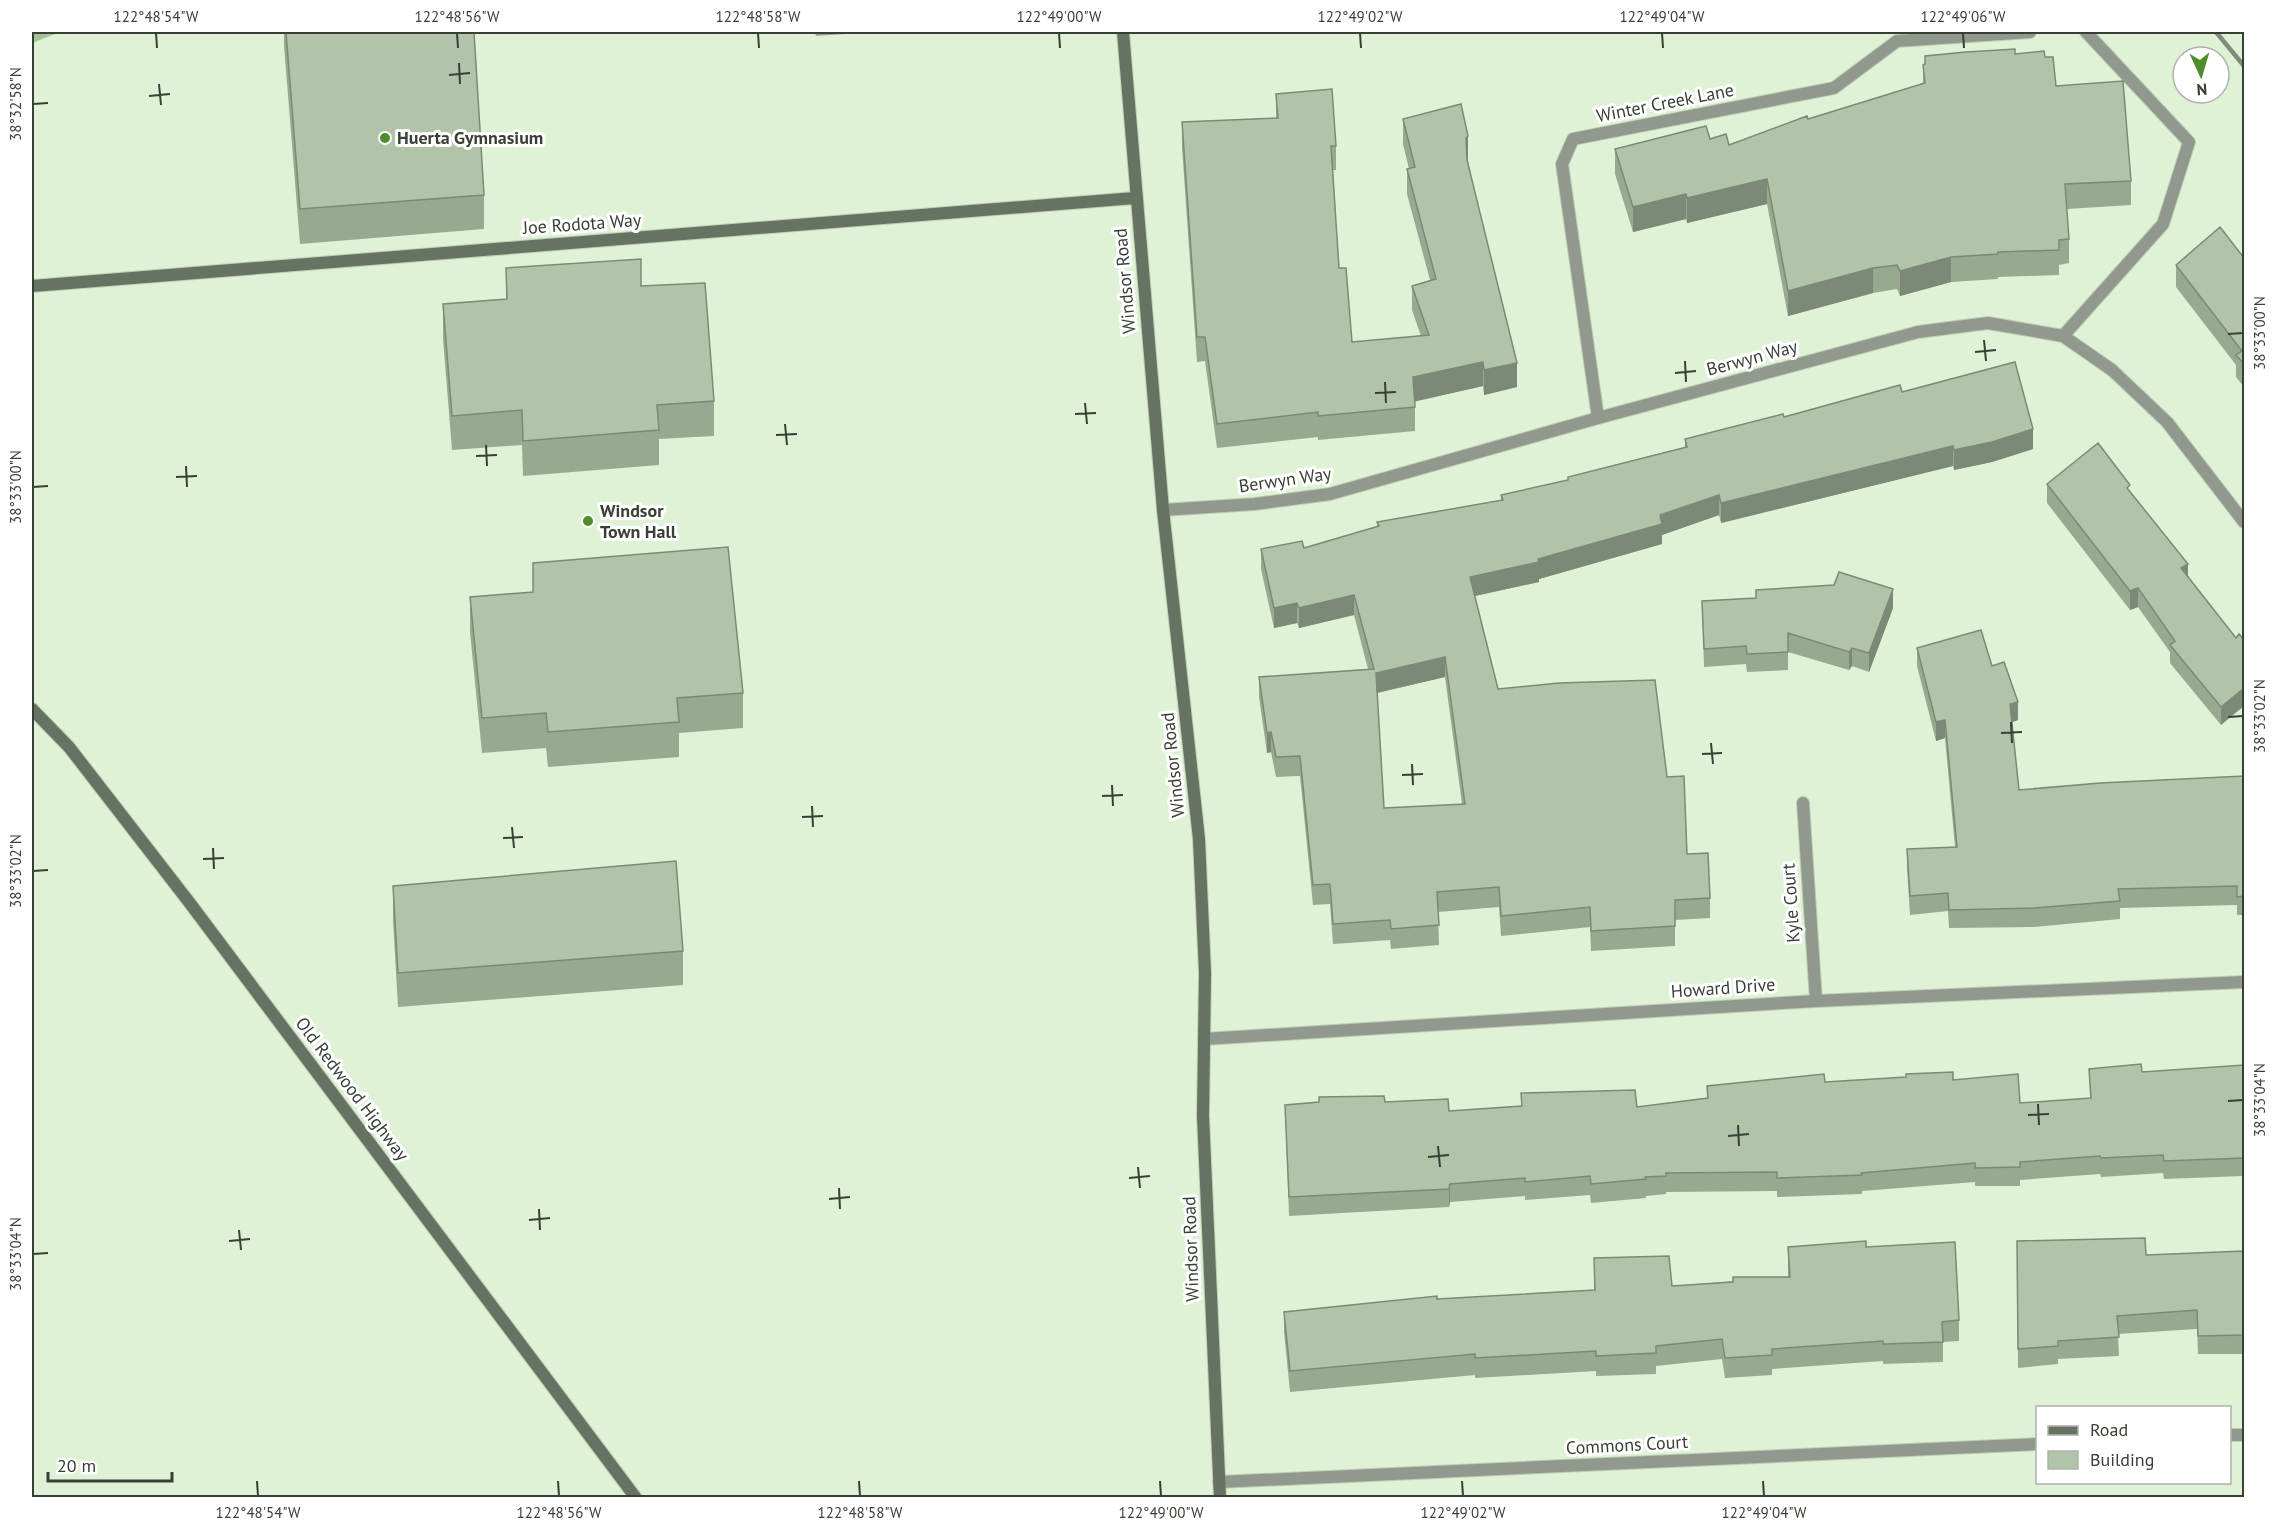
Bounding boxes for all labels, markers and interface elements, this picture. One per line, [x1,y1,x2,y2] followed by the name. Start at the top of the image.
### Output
[114,7,199,26] text: 122°48'54"W
[415,7,500,26] text: 122°48'56"W
[716,7,801,26] text: 122°48'58"W
[1017,7,1102,26] text: 122°49'00"W
[1318,7,1403,26] text: 122°49'02"W
[1620,7,1705,26] text: 122°49'04"W
[1921,7,2006,26] text: 122°49'06"W
[2171,45,2231,105] north arrow
[6,67,25,141] text: 38°32'58"N
[1594,78,1736,127] street label: Winter Creek Lane
[2196,80,2208,100] text: N
[397,126,543,149] place label: Huerta Gymnasium
[378,131,392,145] marker: Huerta Gymnasium
[521,208,643,239] street label: Joe Rodota Way
[1108,227,1141,335] street label: Windsor Road
[2250,296,2269,370] text: 38°33'00"N
[1704,334,1800,381] street label: Berwyn Way
[6,450,25,524] text: 38°33'00"N
[1237,462,1333,497] street label: Berwyn Way
[600,499,677,543] place label: Windsor Town Hall
[581,514,595,528] marker: Windsor Town Hall
[2250,679,2269,753] text: 38°33'02"N
[1156,711,1189,819] street label: Windsor Road
[6,834,25,908] text: 38°33'02"N
[1776,863,1805,943] street label: Kyle Court
[1670,972,1776,1003] street label: Howard Drive
[291,1012,414,1166] street label: Old Redwood Highway
[2250,1063,2269,1137] text: 38°33'04"N
[1177,1196,1204,1302] street label: Windsor Road
[6,1217,25,1291] text: 38°33'04"N
[2036,1406,2231,1484] legend
[2090,1418,2128,1441] text: Road
[1565,1430,1689,1459] street label: Commons Court
[48,1445,172,1483] scale bar
[2090,1448,2154,1471] text: Building
[57,1454,96,1477] text: 20 m
[216,1503,301,1522] text: 122°48'54"W
[517,1503,602,1522] text: 122°48'56"W
[818,1503,903,1522] text: 122°48'58"W
[1119,1503,1204,1522] text: 122°49'00"W
[1421,1503,1506,1522] text: 122°49'02"W
[1722,1503,1807,1522] text: 122°49'04"W

